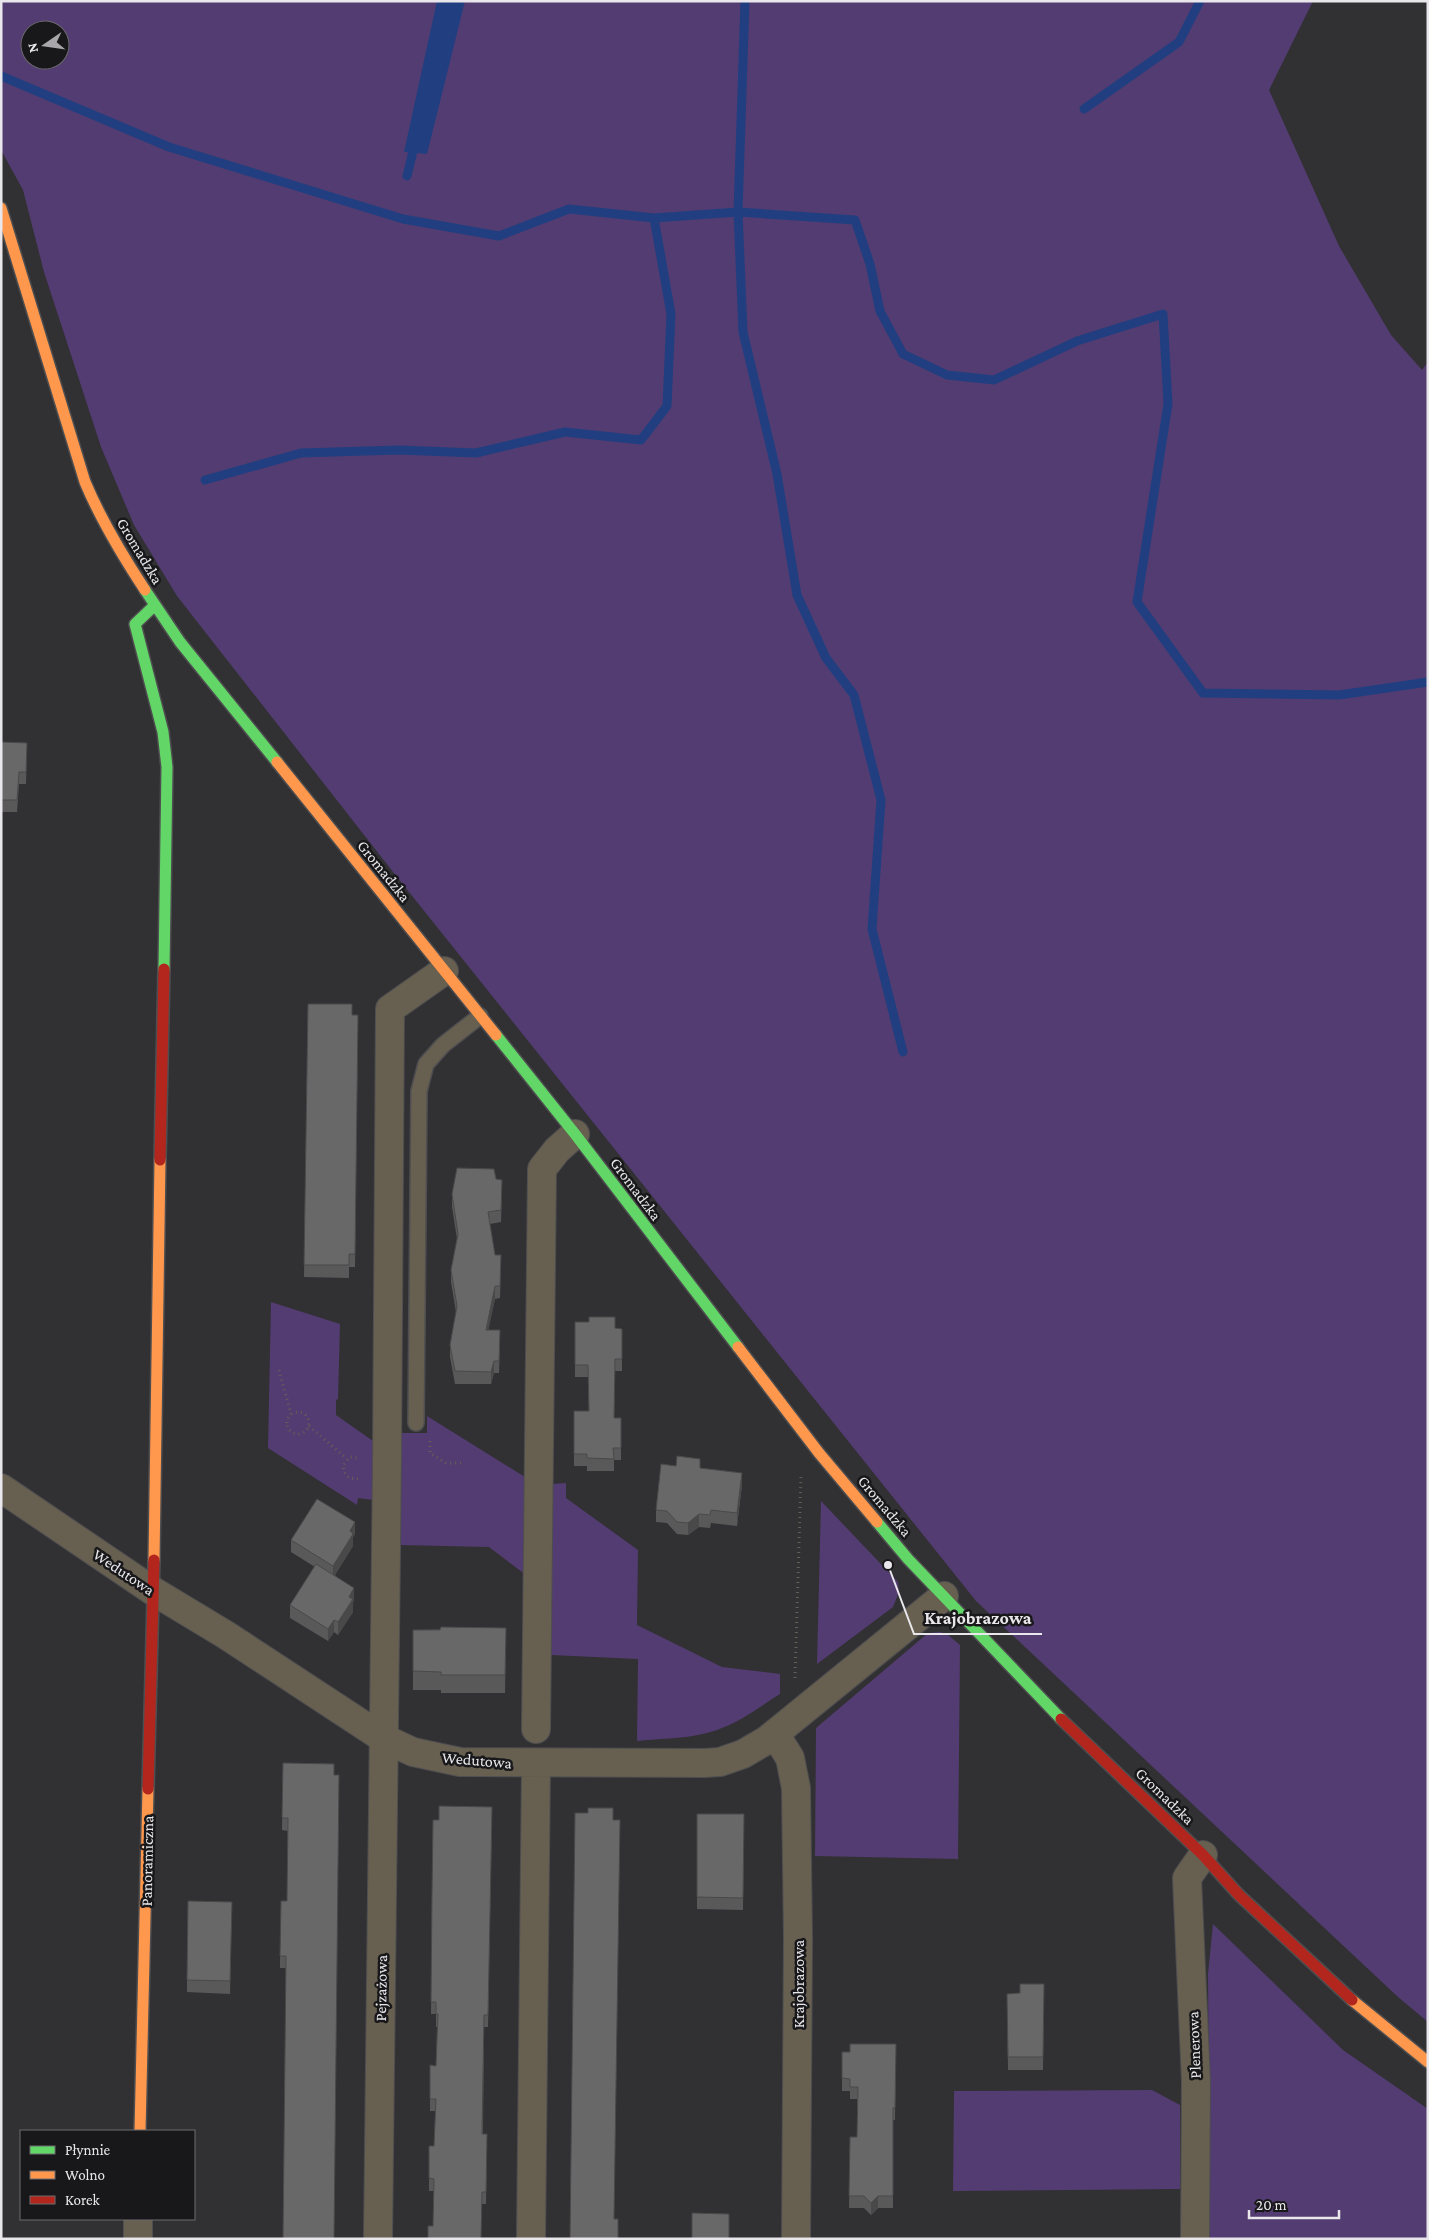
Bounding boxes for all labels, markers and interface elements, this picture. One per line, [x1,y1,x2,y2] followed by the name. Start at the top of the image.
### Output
[20,20,70,70] north arrow
[23,41,41,54] text: N
[114,515,167,588] street label: Gromadzka
[354,837,414,906] street label: Gromadzka
[607,1154,665,1224] street label: Gromadzka
[855,1472,916,1540] street label: Gromadzka
[90,1545,158,1599] street label: Wedutowa
[914,1601,1042,1634] callout: Krajobrazowa
[924,1608,1032,1629] text: Krajobrazowa
[441,1748,513,1772] street label: Wedutowa
[1133,1764,1198,1828] street label: Gromadzka
[138,1815,156,1907] street label: Panoramiczna
[790,1939,808,2028] street label: Krajobrazowa
[372,1954,391,2021] street label: Pejzażowa
[1184,2011,1204,2079] street label: Plenerowa
[20,2130,195,2220] legend
[65,2142,111,2159] text: Płynnie
[65,2167,105,2183] text: Wolno
[1249,2188,1339,2220] scale bar
[65,2192,100,2208] text: Korek
[1256,2197,1287,2213] text: 20 m

